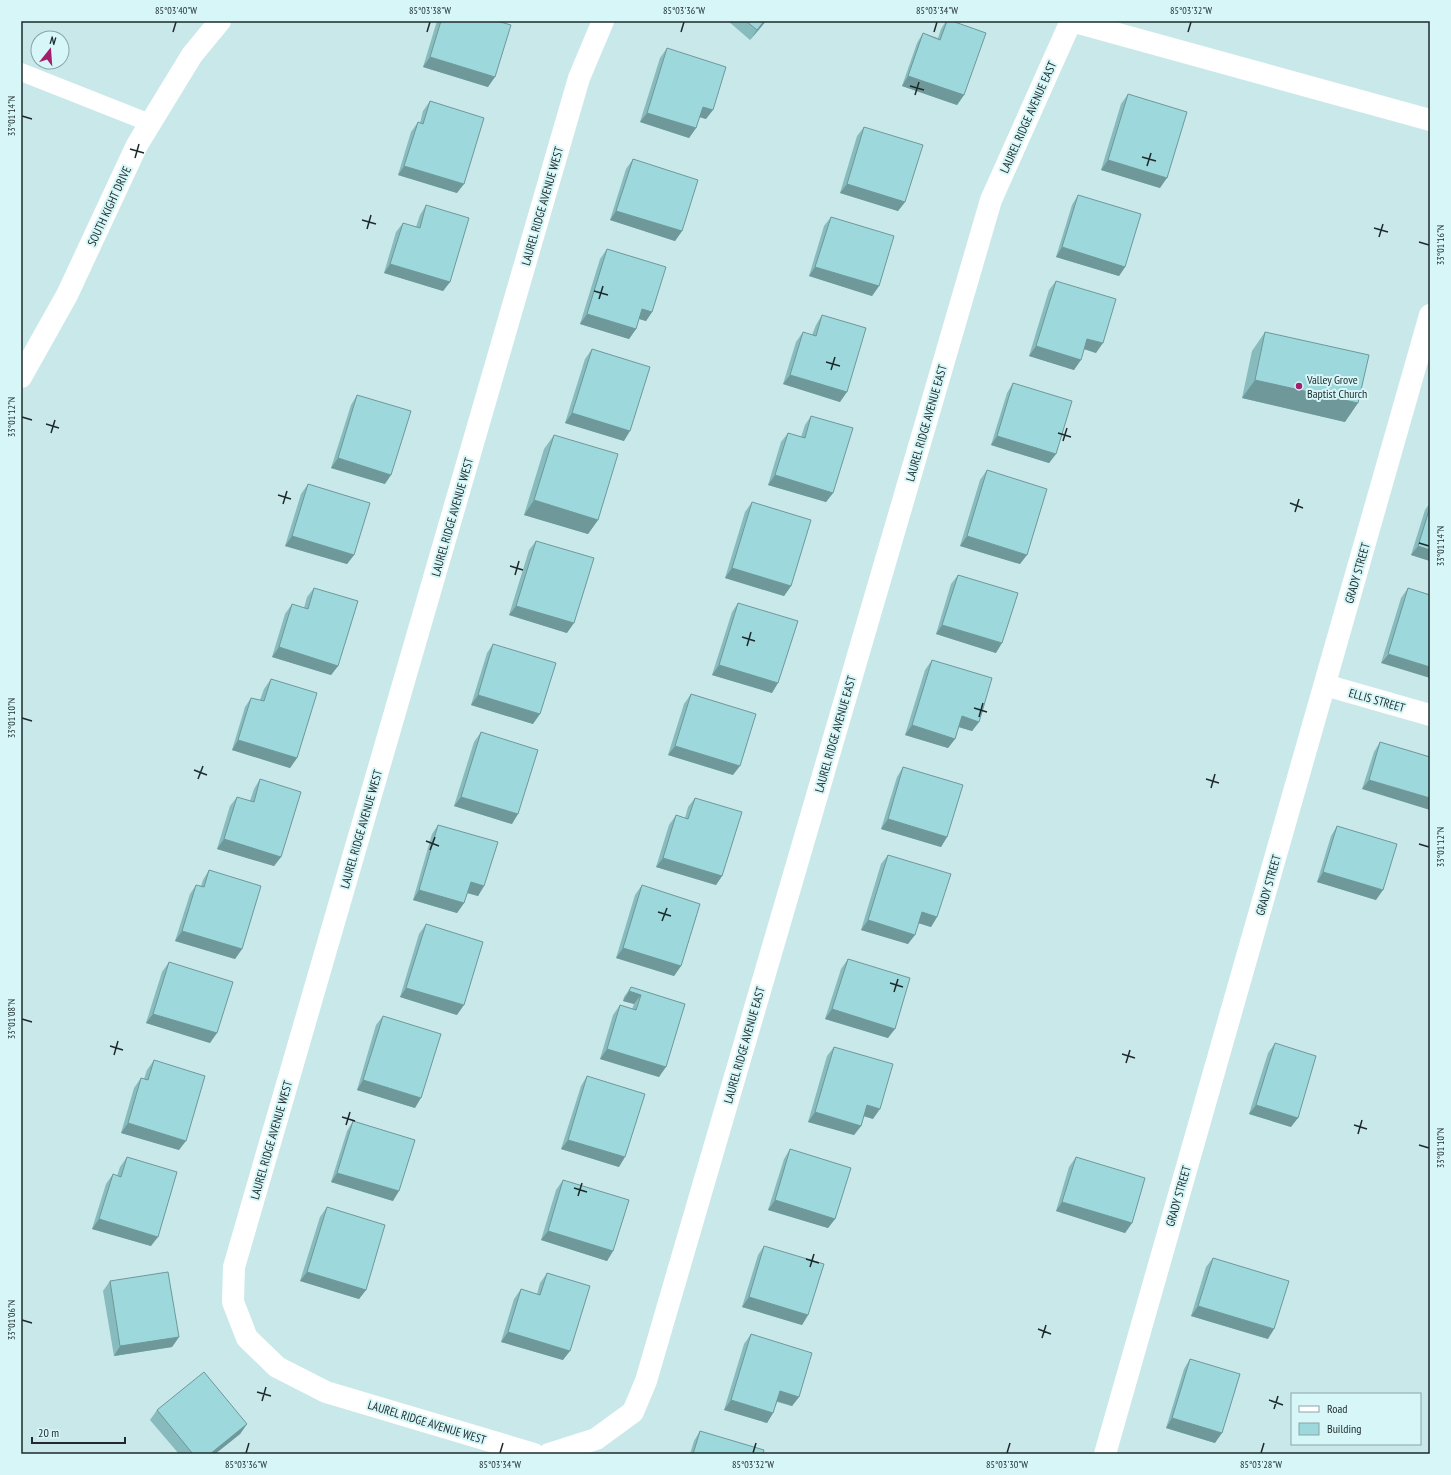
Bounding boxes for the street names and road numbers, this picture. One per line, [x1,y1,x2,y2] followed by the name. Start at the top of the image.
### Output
[997,58,1060,175] street label: LAUREL RIDGE AVENUE EAST
[518,144,566,267] street label: LAUREL RIDGE AVENUE WEST
[84,164,134,248] street label: SOUTH KIGHT DRIVE
[902,362,950,483] street label: LAUREL RIDGE AVENUE EAST
[428,455,476,578] street label: LAUREL RIDGE AVENUE WEST
[1341,540,1373,605] street label: GRADY STREET
[811,673,859,794] street label: LAUREL RIDGE AVENUE EAST
[1347,685,1407,715] street label: ELLIS STREET
[337,767,385,890] street label: LAUREL RIDGE AVENUE WEST
[1252,852,1284,917] street label: GRADY STREET
[720,984,768,1105] street label: LAUREL RIDGE AVENUE EAST
[247,1078,295,1201] street label: LAUREL RIDGE AVENUE WEST
[1162,1163,1194,1228] street label: GRADY STREET
[366,1397,489,1447] street label: LAUREL RIDGE AVENUE WEST

